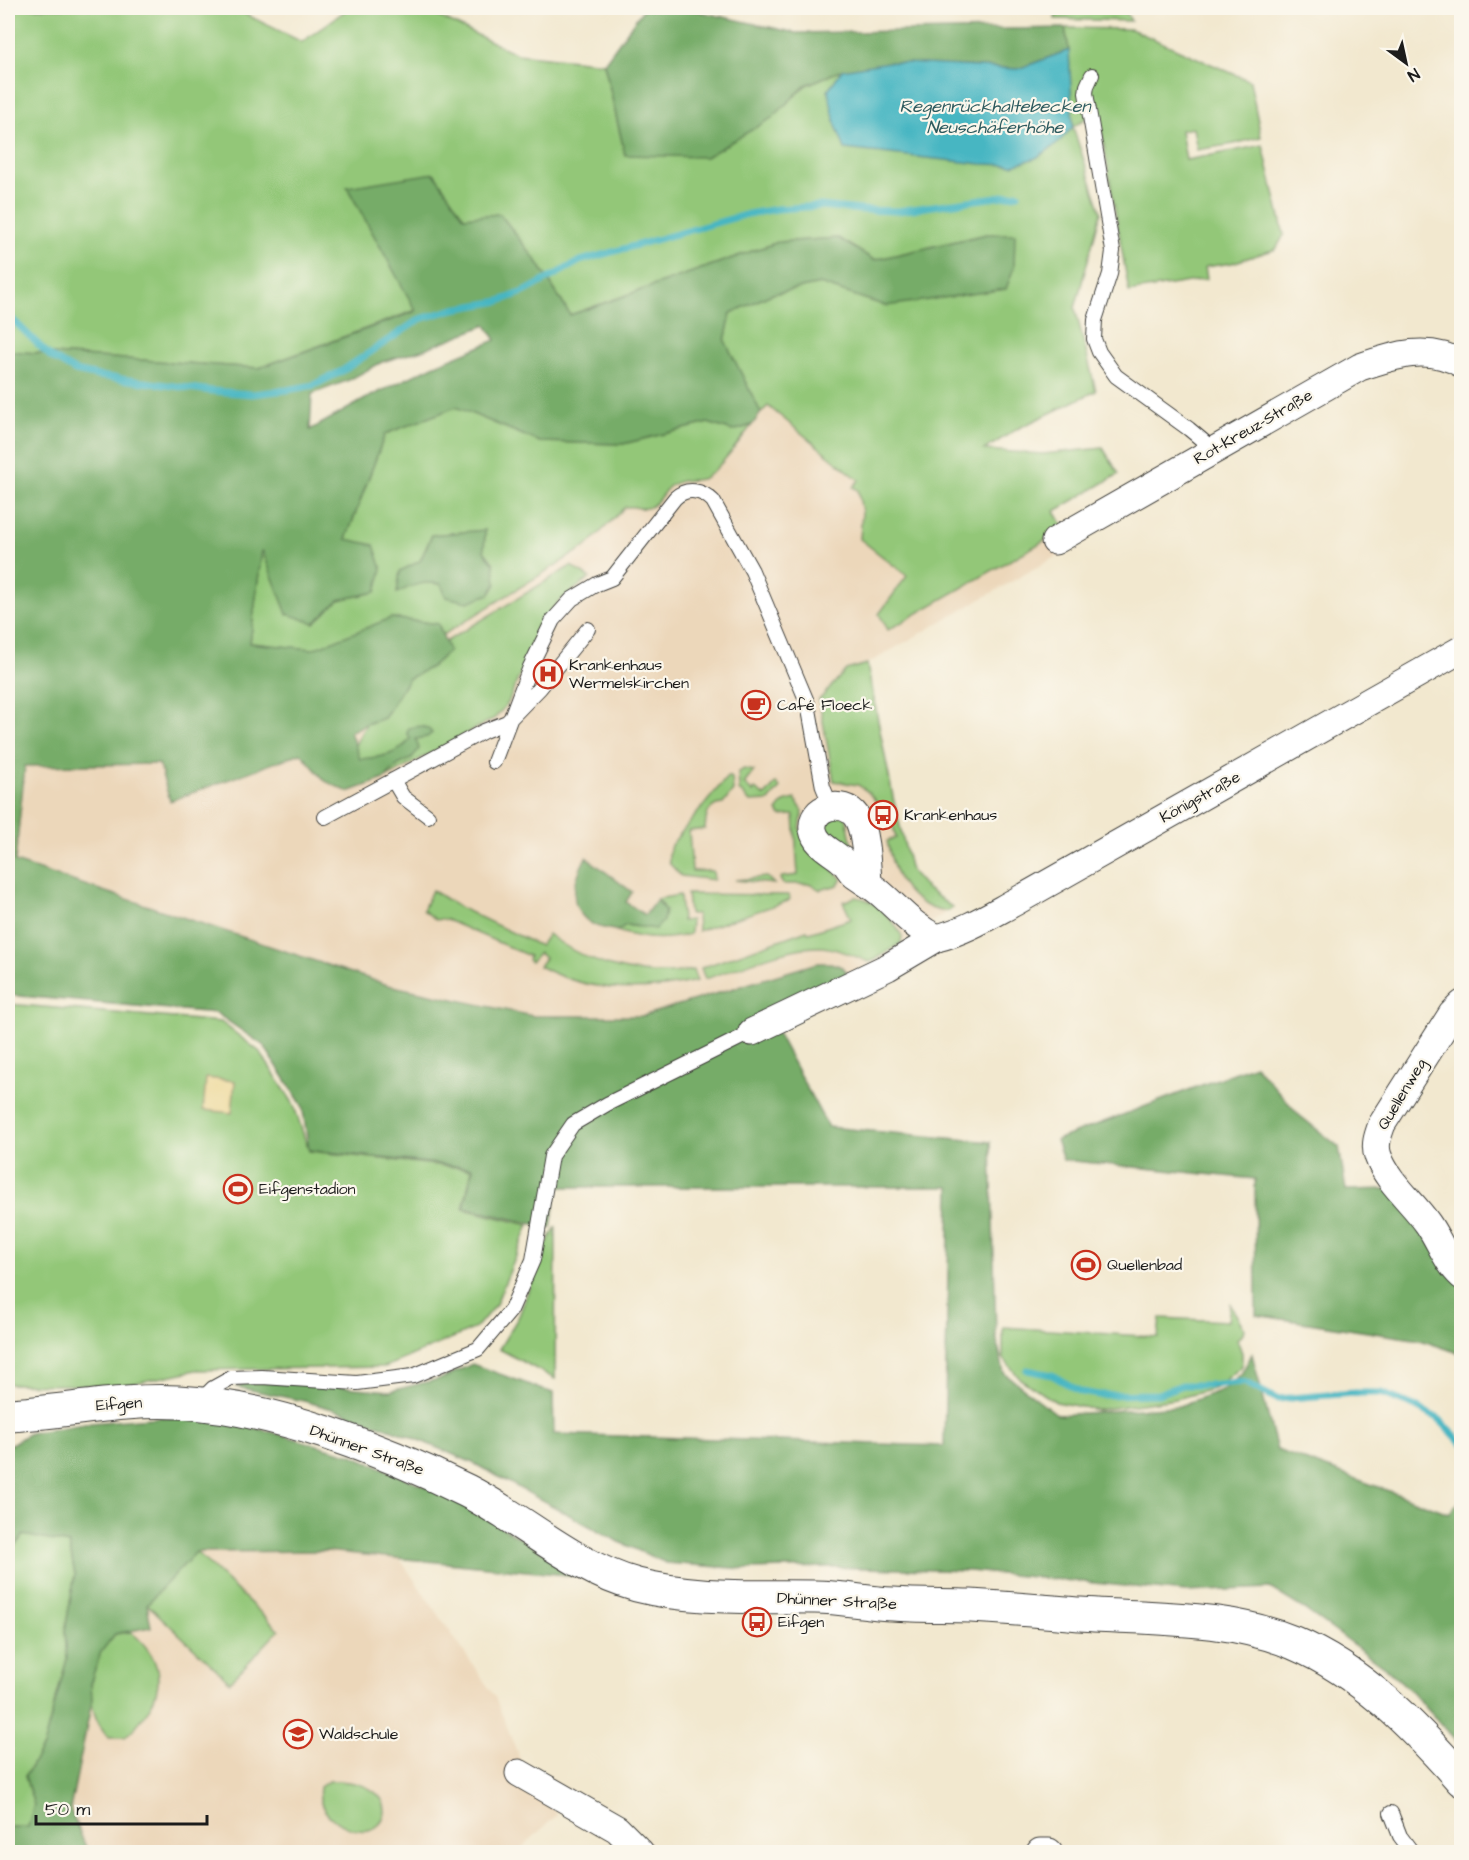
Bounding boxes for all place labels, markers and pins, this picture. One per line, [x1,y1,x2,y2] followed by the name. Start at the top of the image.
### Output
[569,654,689,694] place label: Krankenhaus Wermelskirchen
[532,658,564,690] hospital icon: Krankenhaus Wermelskirchen
[740,689,772,721] cafe icon: Café Floeck
[777,694,872,716] place label: Café Floeck
[867,799,899,831] bus stop icon: Krankenhaus
[904,804,997,826] place label: Krankenhaus
[222,1173,254,1205] sports icon: Eifgenstadion
[259,1178,356,1201] place label: Eifgenstadion
[1070,1249,1102,1281] sports icon: Quellenbad
[1107,1254,1182,1276] place label: Quellenbad
[741,1606,773,1638] bus stop icon: Eifgen
[778,1611,824,1634] place label: Eifgen
[282,1718,314,1750] school or university icon: Waldschule
[319,1723,399,1745] place label: Waldschule

